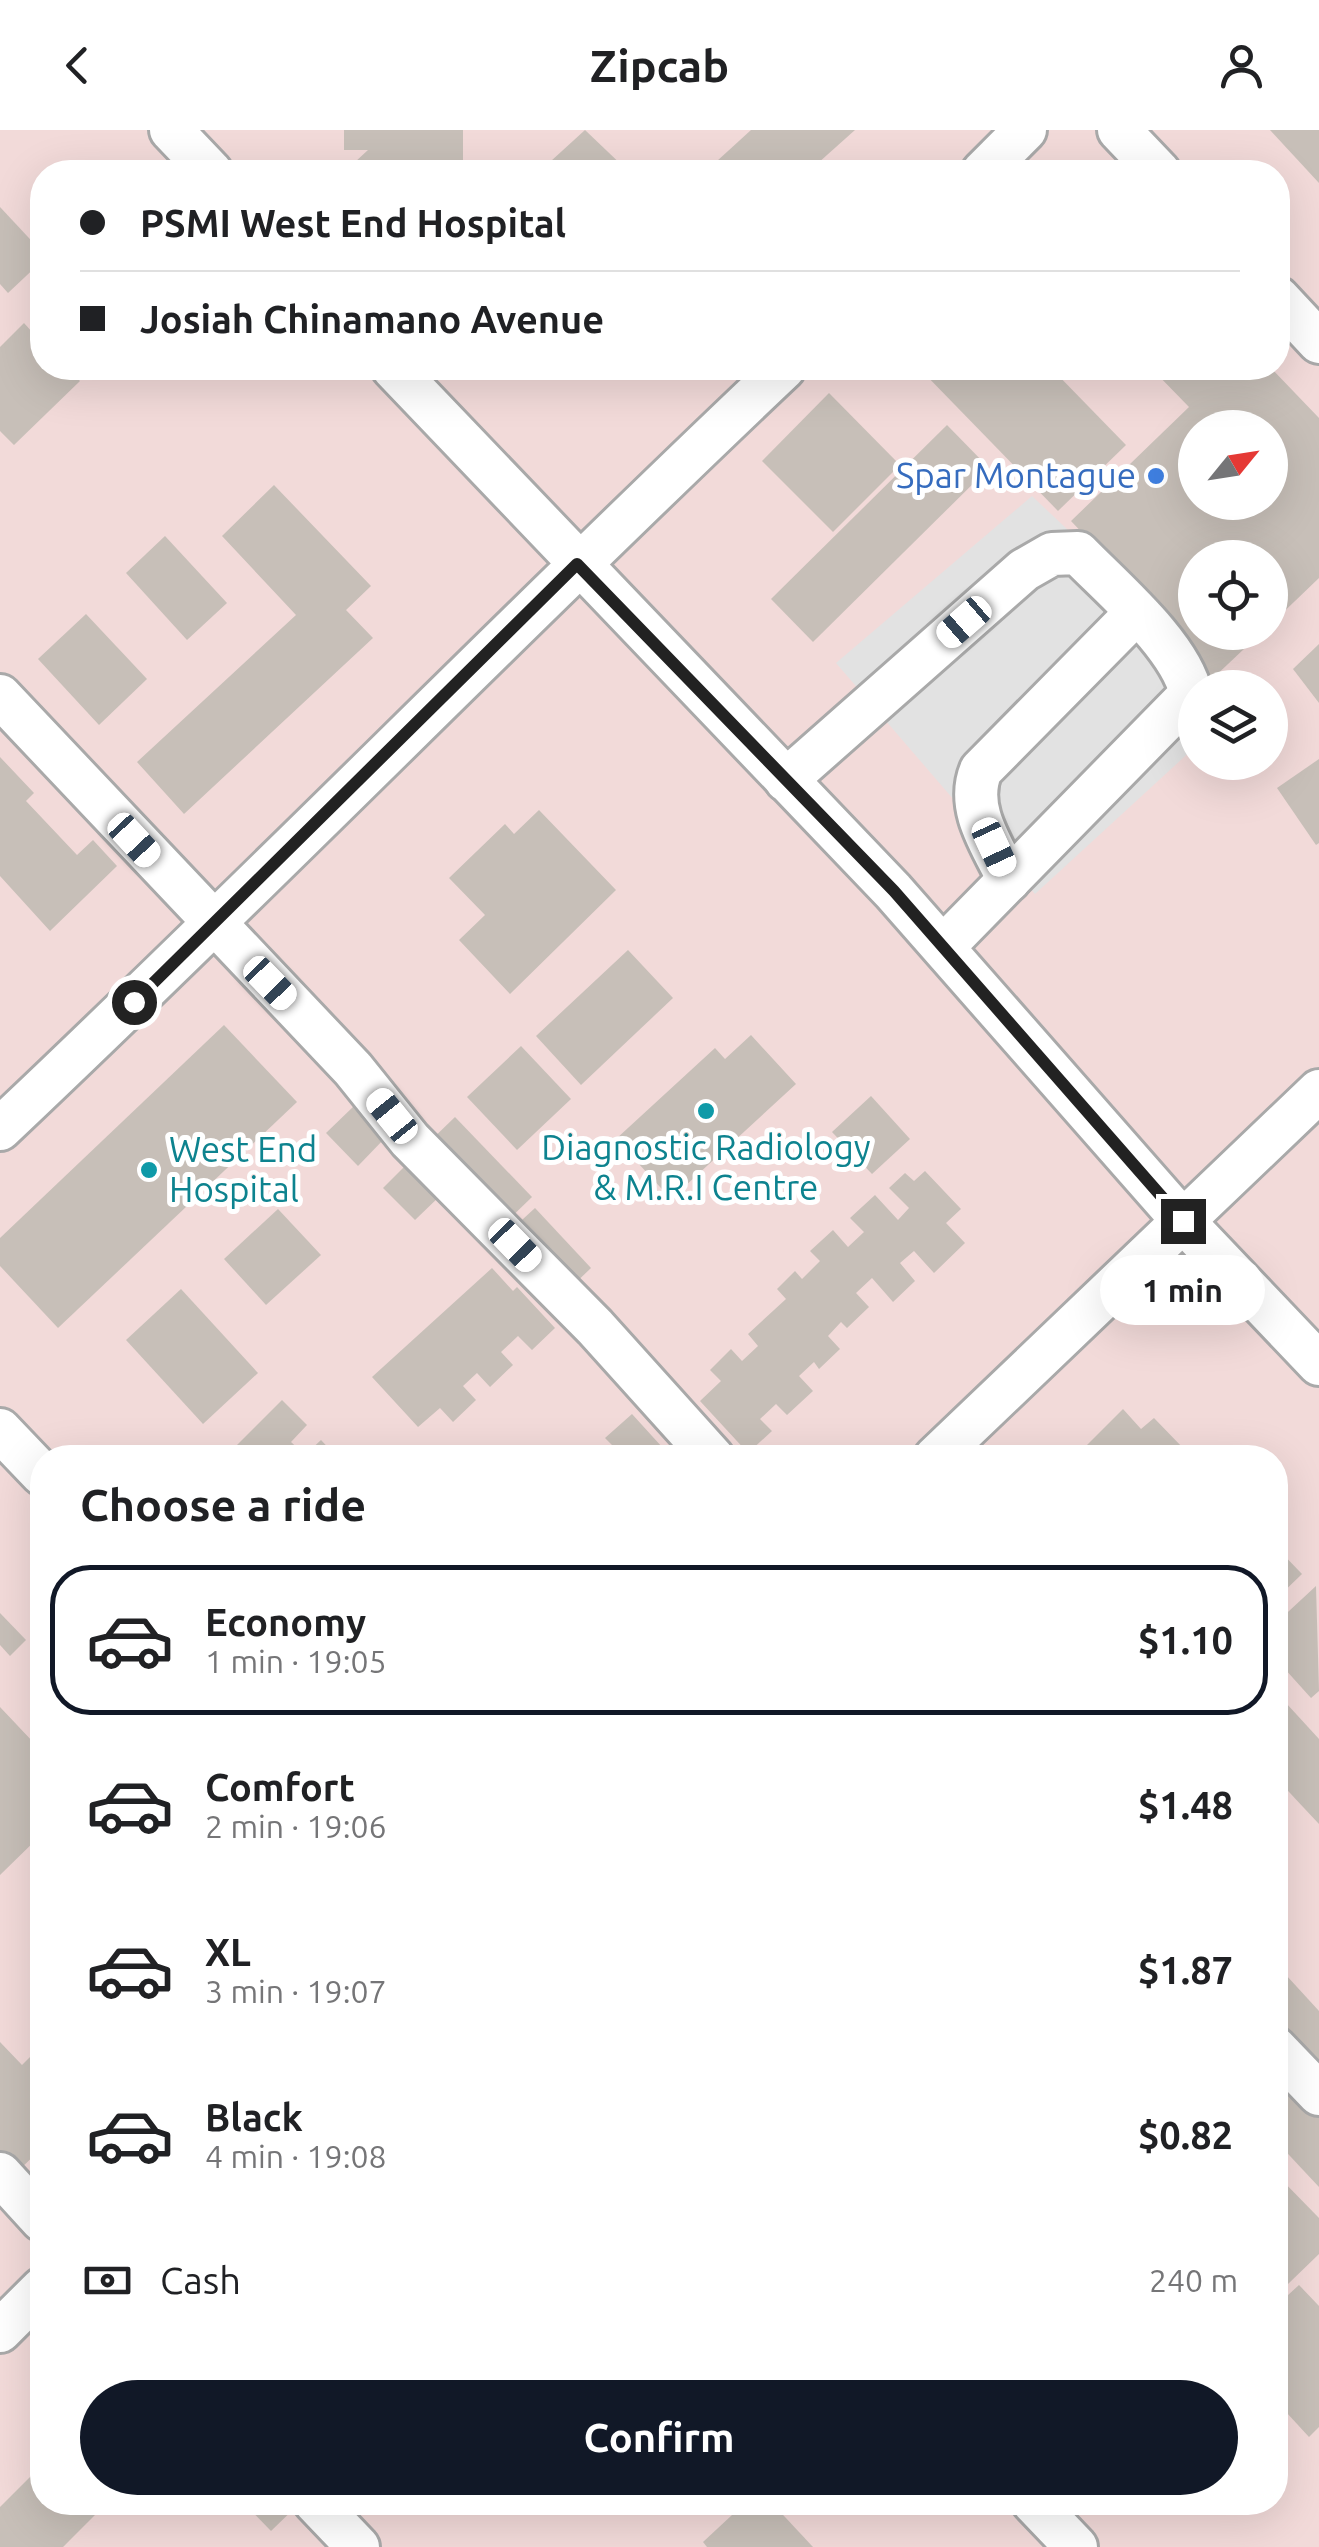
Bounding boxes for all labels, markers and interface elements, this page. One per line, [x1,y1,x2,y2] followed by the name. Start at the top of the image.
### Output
[50,38,105,93] icon: back
[1214,38,1269,93] icon: person
[590,40,729,91] text: Zipcab
[140,202,566,244] text: PSMI West End Hospital
[140,298,604,340] text: Josiah Chinamano Avenue
[1178,410,1288,520] north arrow
[1178,410,1288,780] map controls
[896,455,1136,495] place label: Spar Montague
[1145,465,1167,487] marker: Spar Montague
[1178,540,1288,650] button: locate
[932,591,996,653] car
[1178,670,1288,780] button: layers
[103,808,165,872] car
[968,813,1020,881] car
[238,951,302,1015] car
[112,980,157,1025] route start
[361,1083,423,1149] car
[695,1100,717,1122] marker: Diagnostic Radiology & M.R.I Centre
[541,1127,871,1207] place label: Diagnostic Radiology & M.R.I Centre
[169,1129,317,1209] place label: West End Hospital
[138,1159,160,1181] marker: West End Hospital
[1161,1199,1206,1244] route end
[483,1213,547,1277] car
[1100,1256,1266,1326] callout: 1 min
[1142,1272,1223,1308] text: 1 min
[80,1479,366,1530] text: Choose a ride
[85,1595,175,1685] icon: car
[205,1601,366,1643] text: Economy
[1138,1619,1233,1661] text: $1.10
[205,1643,387,1679] text: 1 min · 19:05
[85,1760,175,1850] icon: car
[205,1766,355,1808] text: Comfort
[1138,1784,1233,1826] text: $1.48
[205,1808,387,1844] text: 2 min · 19:06
[85,1925,175,2015] icon: car
[205,1931,251,1973] text: XL
[1138,1949,1233,1991] text: $1.87
[205,1973,387,2009] text: 3 min · 19:07
[85,2090,175,2180] icon: car
[205,2096,303,2138] text: Black
[1138,2114,1233,2156] text: $0.82
[205,2138,387,2174] text: 4 min · 19:08
[80,2253,135,2308] icon: cash
[160,2259,241,2301] text: Cash
[1149,2262,1238,2298] text: 240 m
[80,2380,1238,2495] button: Confirm

